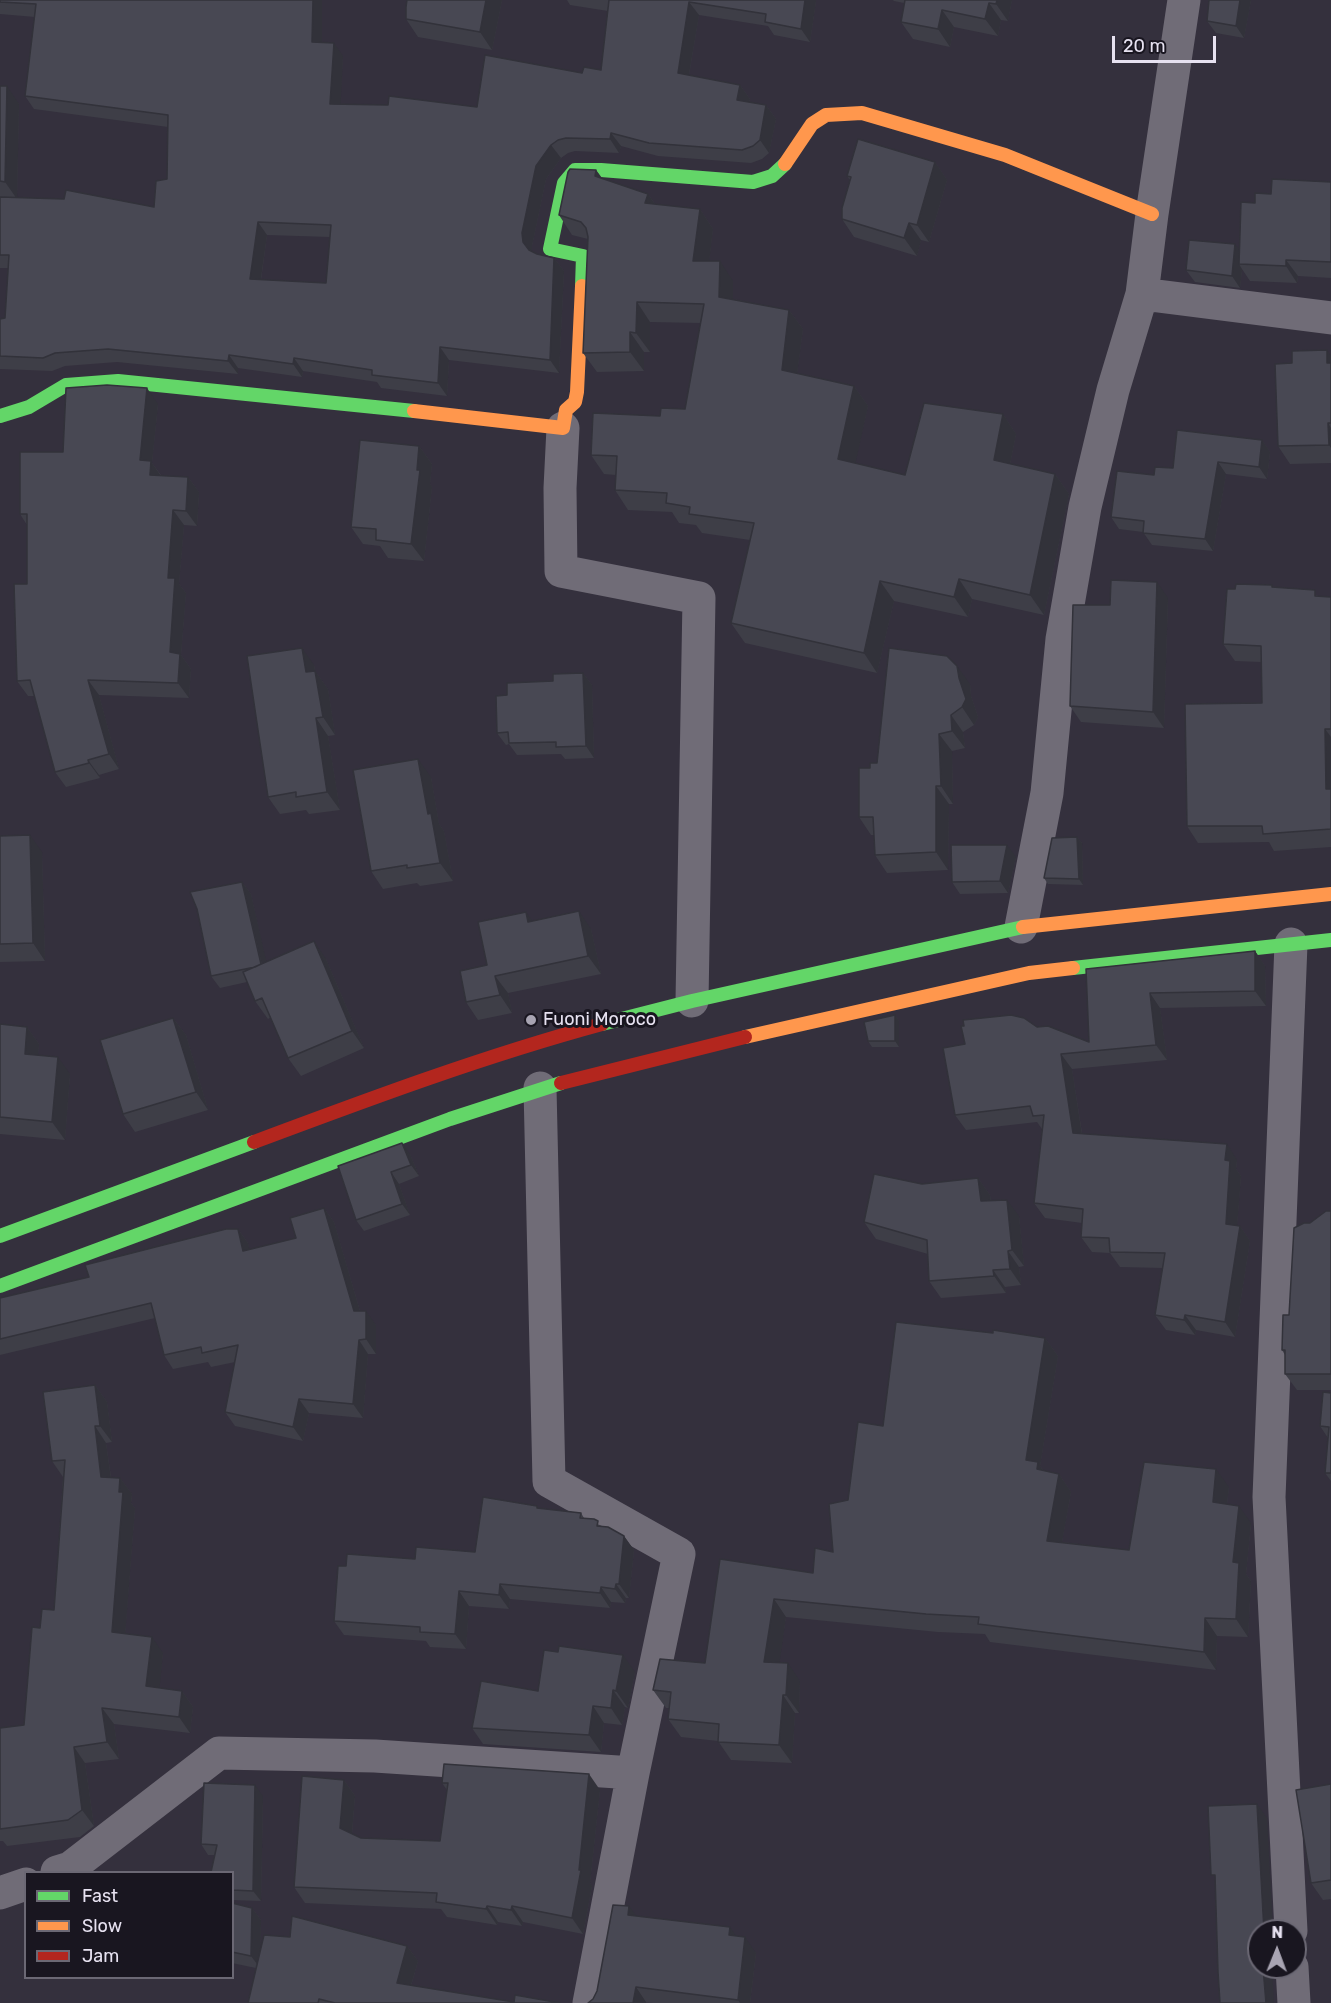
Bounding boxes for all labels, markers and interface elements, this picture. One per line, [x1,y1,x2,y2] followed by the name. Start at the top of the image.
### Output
[1115,24,1218,62] scale bar
[1123,35,1165,57] text: 20 m
[543,1009,656,1031] place label: Fuoni Moroco
[524,1013,538,1027] marker: Fuoni Moroco
[24,1871,234,1979] legend
[82,1885,118,1907] text: Fast
[82,1915,122,1937] text: Slow
[1247,1919,1307,1979] north arrow
[1271,1923,1283,1942] text: N
[82,1945,119,1967] text: Jam

